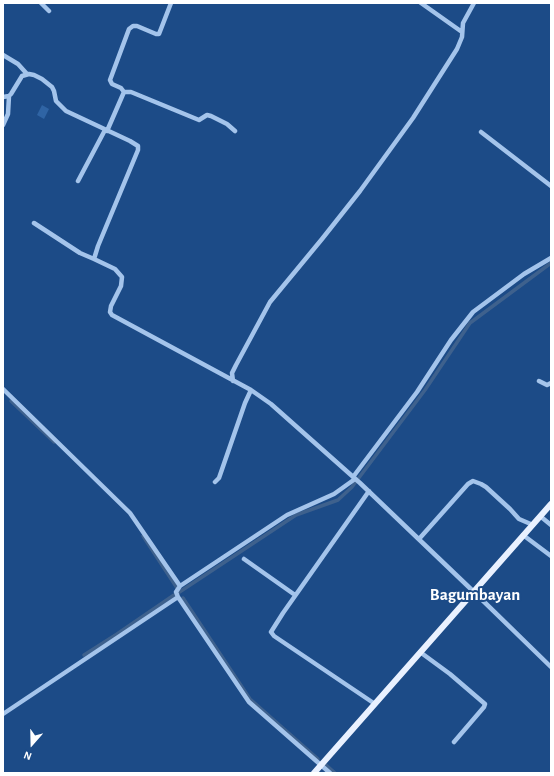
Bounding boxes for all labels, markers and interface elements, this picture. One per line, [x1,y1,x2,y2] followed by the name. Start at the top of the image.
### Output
[430,585,520,605] district label: Bagumbayan
[12,724,52,764] north arrow
[22,749,33,762] text: N

